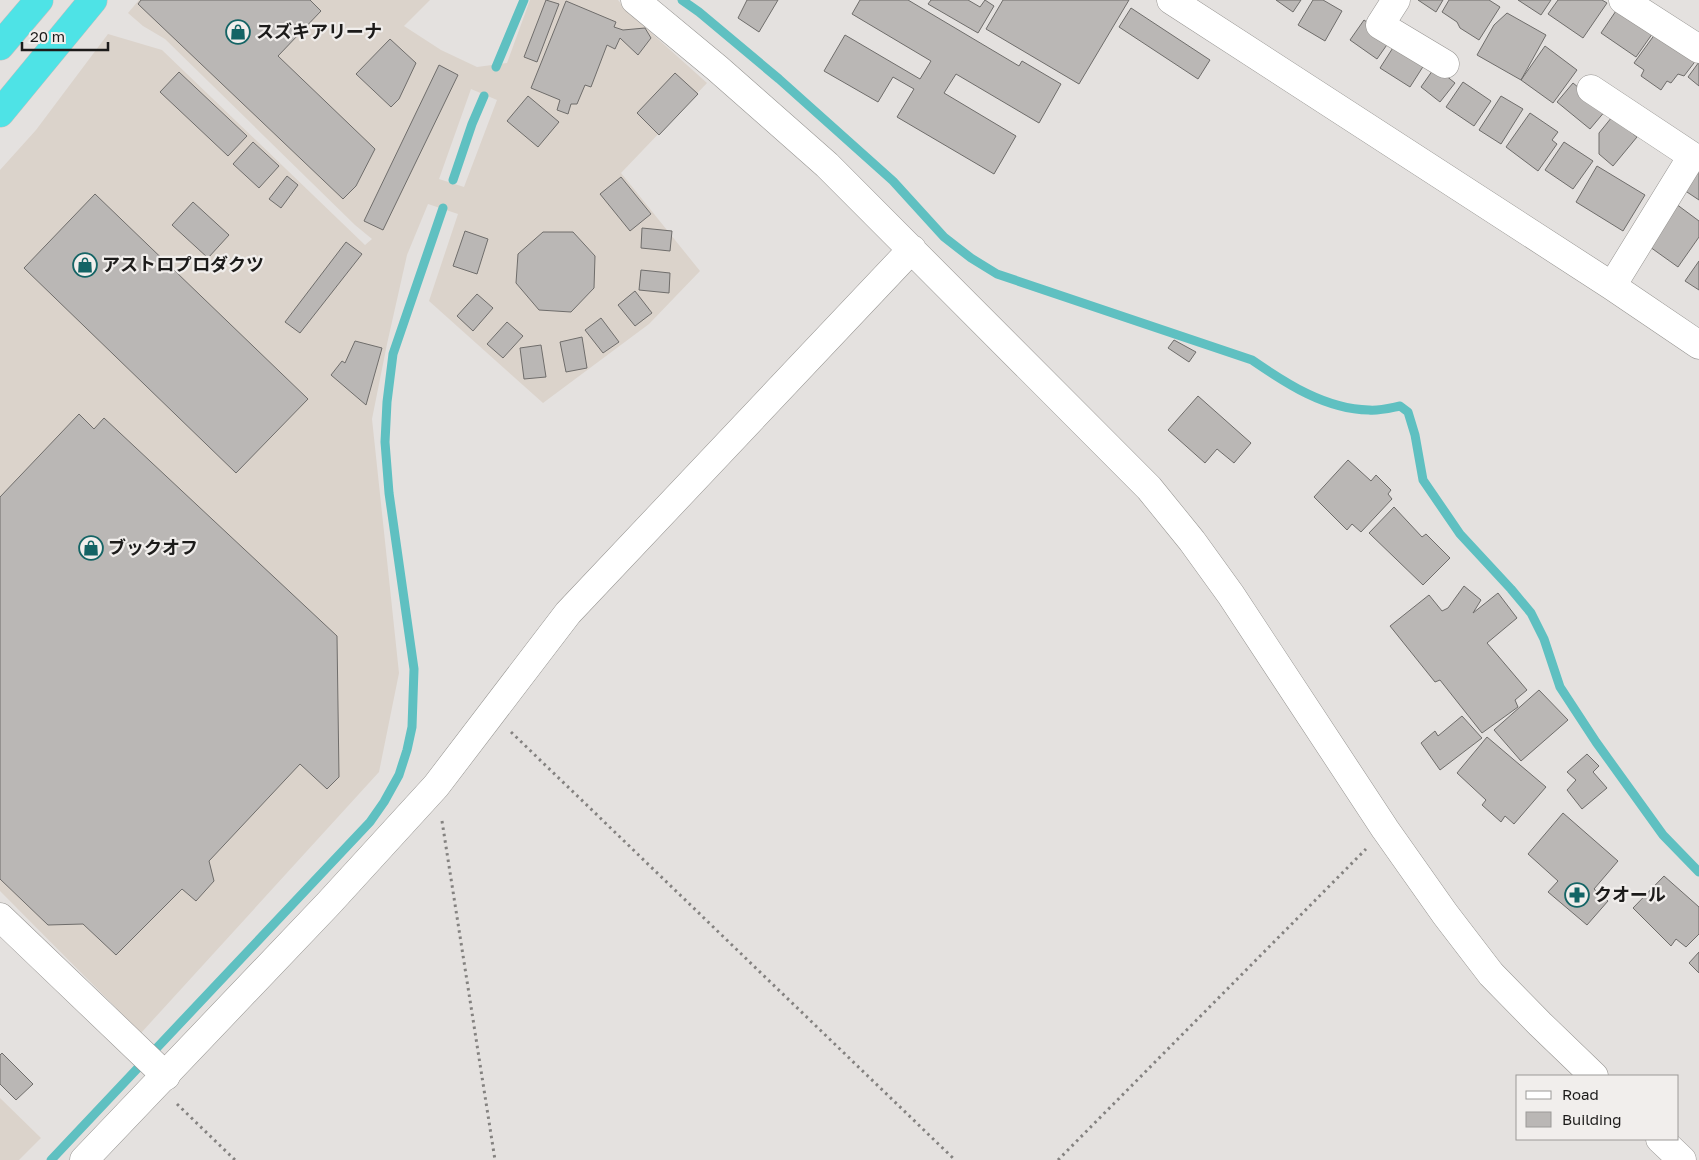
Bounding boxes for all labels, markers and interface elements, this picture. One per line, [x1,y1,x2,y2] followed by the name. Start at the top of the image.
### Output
[225,19,251,45] shop icon: スズキアリーナ
[22,20,109,52] scale bar
[256,20,382,42] place label: スズキアリーナ
[30,27,65,45] text: 20 m
[72,252,98,278] shop icon: アストロプロダクツ
[102,253,264,275] place label: アストロプロダクツ
[78,535,104,561] shop icon: ブックオフ
[108,536,198,558] place label: ブックオフ
[1564,882,1590,908] pharmacy icon: クオール
[1594,883,1666,905] place label: クオール
[1516,1075,1679,1140] legend
[1562,1085,1599,1103] text: Road
[1562,1110,1622,1128] text: Building

